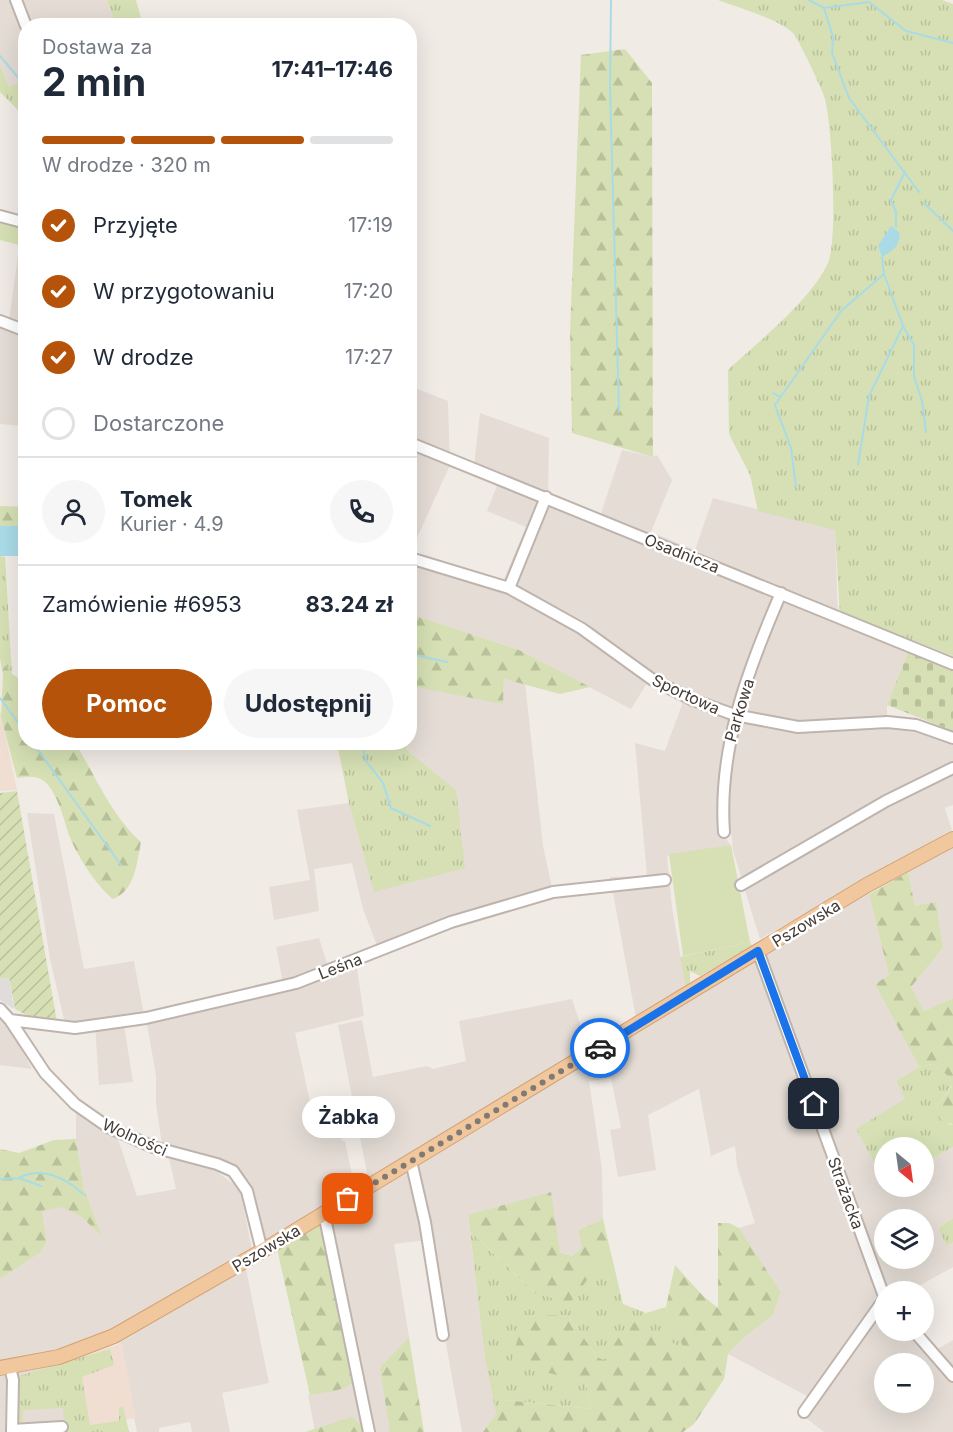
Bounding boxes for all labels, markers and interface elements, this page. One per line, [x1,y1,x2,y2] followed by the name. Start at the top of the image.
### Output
[42,35,152,59] text: Dostawa za
[272,56,393,82] text: 17:41–17:46
[42,58,146,105] text: 2 min
[42,153,211,177] text: W drodze · 320 m
[42,209,75,242] icon: check
[93,212,178,238] text: Przyjęte
[348,213,393,237] text: 17:19
[42,275,75,308] icon: check
[93,278,275,304] text: W przygotowaniu
[344,279,393,303] text: 17:20
[42,341,75,374] icon: check
[93,344,194,370] text: W drodze
[345,345,393,369] text: 17:27
[93,410,224,436] text: Dostarczone
[42,480,105,543] button: person
[330,480,393,543] button: phone
[120,486,192,512] text: Tomek
[120,512,224,536] text: Kurier · 4.9
[641,529,723,577] street label: Osadnicza
[42,591,242,617] text: Zamówienie #6953
[305,591,393,617] text: 83.24 zł
[42,669,212,738] button: Pomoc
[224,669,393,738] button: Udostępnij
[649,670,723,718] street label: Sportowa
[720,676,758,744] street label: Parkowa
[768,895,844,951] street label: Pszowska
[315,949,365,983] street label: Leśna
[570,1018,630,1078] courier
[584,1032,617,1065] icon: car
[788,1078,839,1129] pin
[797,1087,830,1120] icon: home
[302,1097,394,1139] callout: Żabka
[318,1105,379,1129] text: Żabka
[99,1114,171,1160] street label: Wolności
[874,1137,934,1197] north arrow
[874,1137,934,1413] map controls
[824,1154,868,1232] street label: Strażacka
[322,1173,373,1224] pin
[331,1182,364,1215] icon: bag
[874,1209,934,1269] button: layers
[228,1220,304,1276] street label: Pszowska
[874,1281,934,1341] button: +
[874,1353,934,1413] button: −

